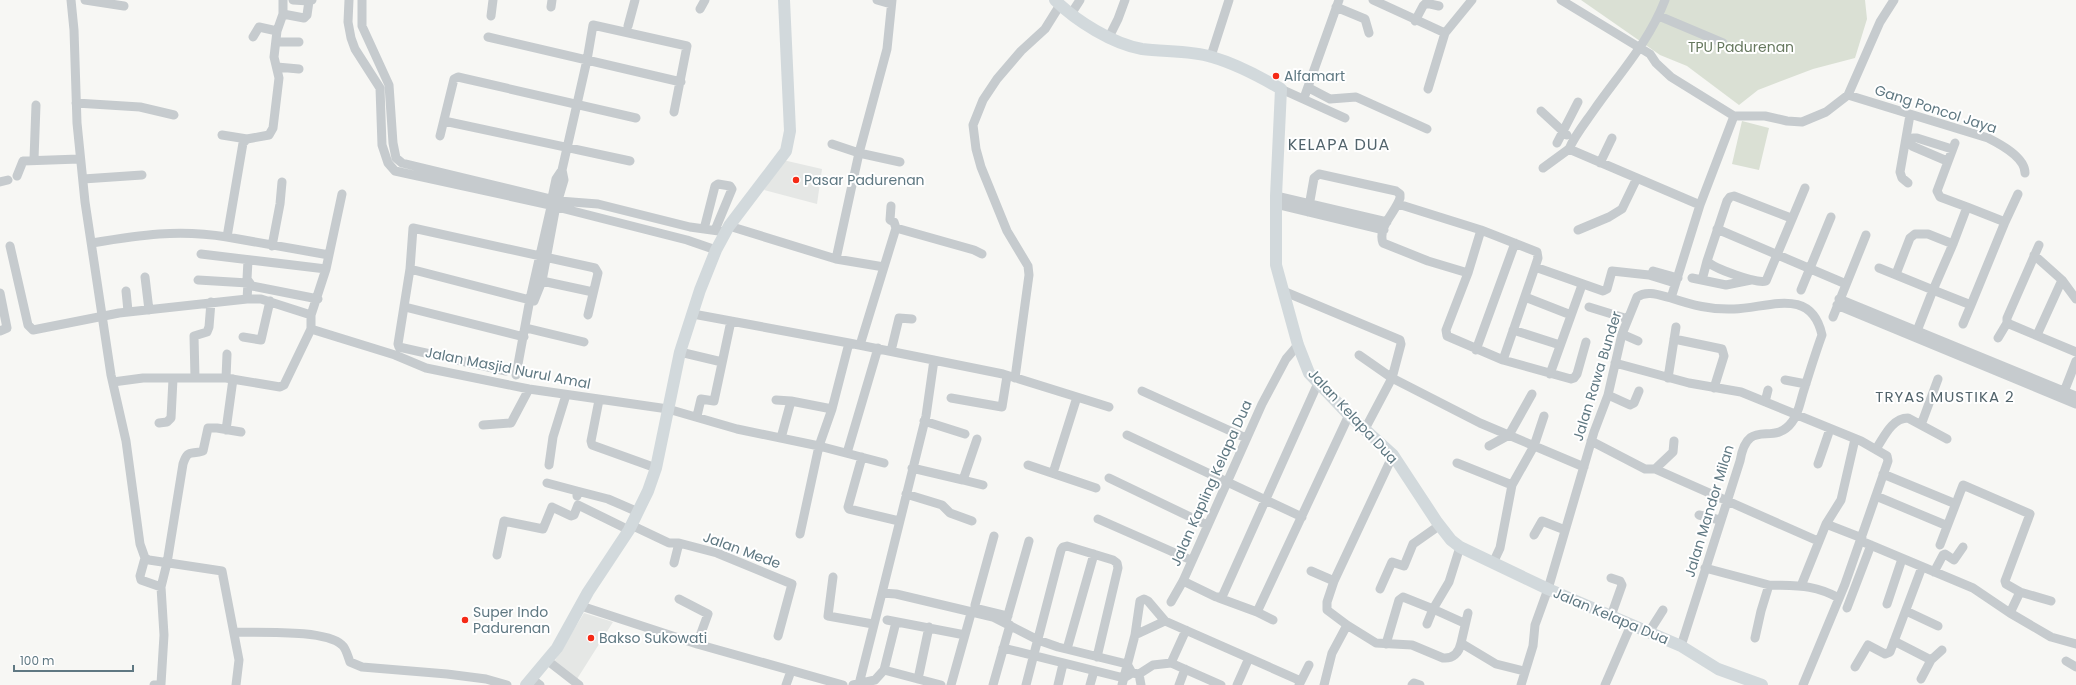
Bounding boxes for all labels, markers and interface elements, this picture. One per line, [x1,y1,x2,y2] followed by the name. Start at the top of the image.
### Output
[1688,37,1794,57] park label: TPU Padurenan
[1284,66,1345,86] place label: Alfamart
[1271,71,1281,81] marker: Alfamart
[1872,80,2000,138] street label: Gang Poncol Jaya
[1288,133,1390,156] district label: KELAPA DUA
[804,170,925,190] place label: Pasar Padurenan
[791,175,801,185] marker: Pasar Padurenan
[1568,309,1626,443] street label: Jalan Rawa Bunder
[423,342,593,394] street label: Jalan Masjid Nurul Amal
[1304,364,1402,468] street label: Jalan Kelapa Dua
[1875,386,2015,407] district label: TRYAS MUSTIKA 2
[1165,397,1257,569] street label: Jalan Kapling Kelapa Dua
[1679,442,1739,580] street label: Jalan Mandor Milan
[700,527,784,573] street label: Jalan Mede
[1550,583,1672,649] street label: Jalan Kelapa Dua
[473,602,550,638] place label: Super Indo Padurenan
[460,615,470,625] marker: Super Indo Padurenan
[599,628,707,648] place label: Bakso Sukowati
[586,633,596,643] marker: Bakso Sukowati
[14,647,133,673] scale bar
[20,652,54,669] text: 100 m

